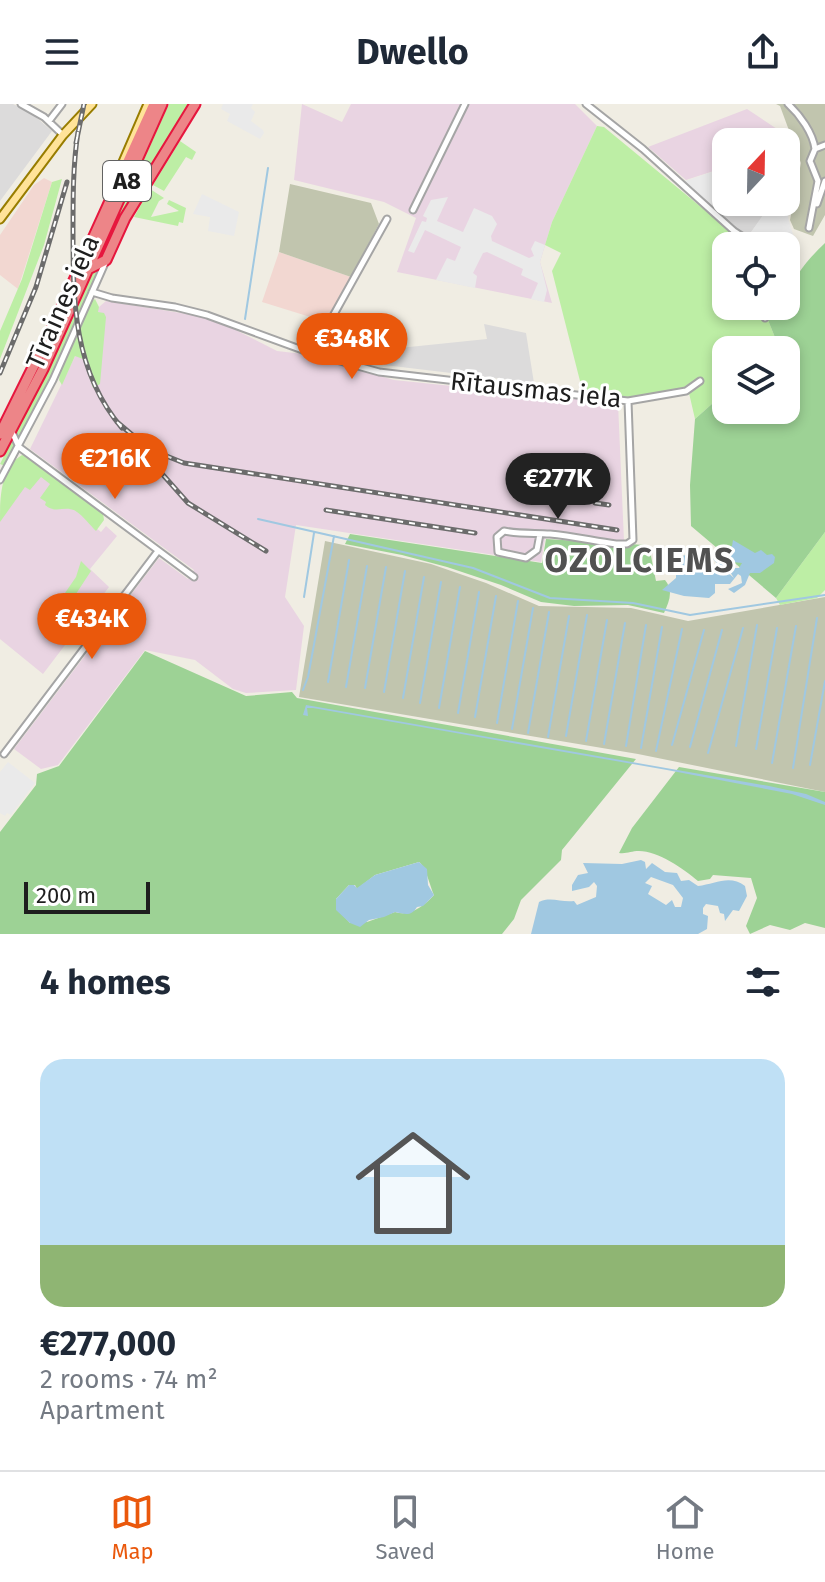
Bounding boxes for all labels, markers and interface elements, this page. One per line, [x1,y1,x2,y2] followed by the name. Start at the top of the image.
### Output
[40,30,84,74] icon: menu
[356,30,469,74] text: Dwello
[741,30,785,74] icon: share
[712,128,800,216] north arrow
[712,128,800,424] map controls
[103,161,151,201] road number: A8
[20,230,106,374] street label: Tīraines iela
[712,232,800,320] button: locate
[296,313,408,381] pin: €348K
[314,323,390,354] text: €348K
[712,336,800,424] button: layers
[449,366,623,414] street label: Rītausmas iela
[59,433,171,501] pin: €216K
[79,443,151,474] text: €216K
[502,453,614,521] pin: €277K
[523,463,593,494] text: €277K
[545,540,735,581] district label: OZOLCIEMS
[36,593,148,661] pin: €434K
[55,603,129,634] text: €434K
[24,878,150,914] scale bar
[36,882,96,909] text: 200 m
[741,960,785,1004] icon: filters
[40,962,171,1003] text: 4 homes
[341,1111,485,1255] icon: home
[40,1323,176,1364] text: €277,000
[40,1364,218,1395] text: 2 rooms · 74 m²
[40,1395,165,1426] text: Apartment
[110,1490,154,1565] tab: Map
[375,1490,435,1565] tab: Saved
[656,1490,715,1565] tab: Home

